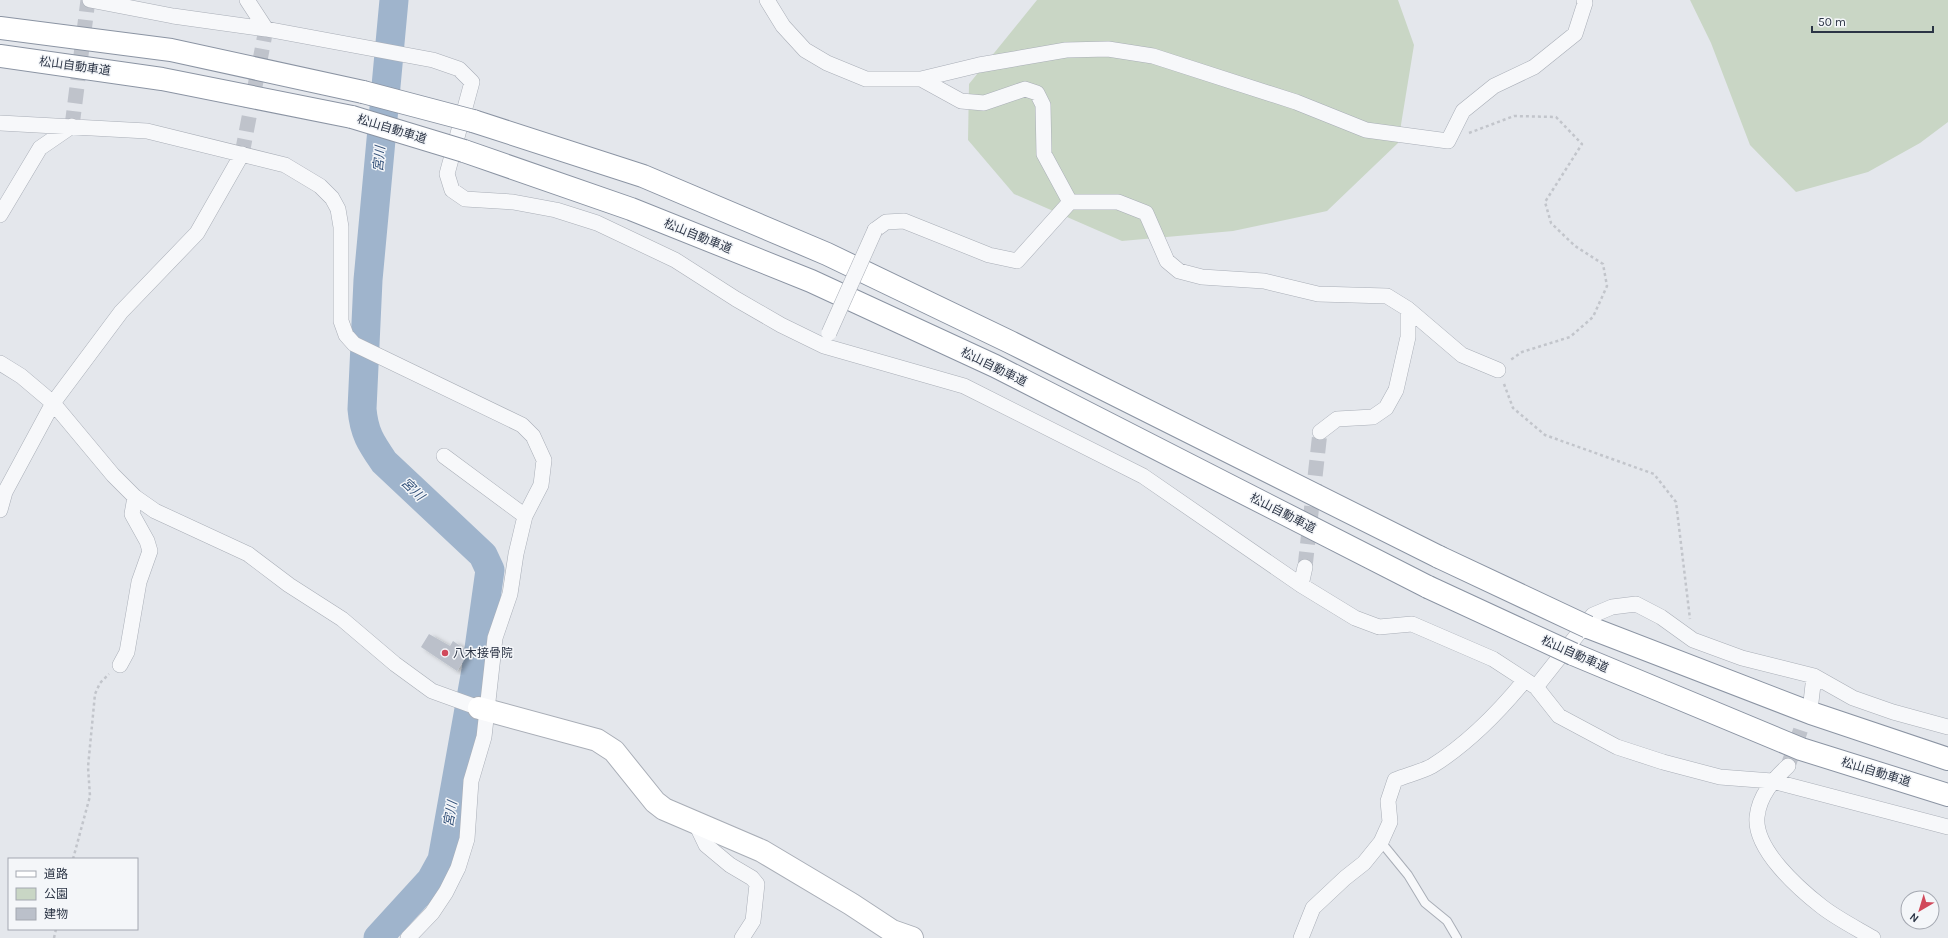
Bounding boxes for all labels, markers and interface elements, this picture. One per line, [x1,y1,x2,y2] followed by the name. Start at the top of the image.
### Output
[1812,8,1933,34] scale bar
[1818,15,1846,29] text: 50 m
[38,54,112,78] street label: 松山自動車道
[356,112,428,146] street label: 松山自動車道
[370,143,388,173] water label: 宮川
[662,216,734,256] street label: 松山自動車道
[959,345,1029,389] street label: 松山自動車道
[398,475,429,505] water label: 宮川
[1248,490,1318,536] street label: 松山自動車道
[1539,633,1611,675] street label: 松山自動車道
[453,646,513,660] place label: 八木接骨院
[440,648,450,658] marker: 八木接骨院
[1840,755,1912,789] street label: 松山自動車道
[440,798,460,828] water label: 宮川
[8,858,138,930] legend
[44,867,68,881] text: 道路
[44,887,68,901] text: 公園
[1900,890,1940,930] north arrow
[44,907,68,921] text: 建物
[1907,910,1921,925] text: N

